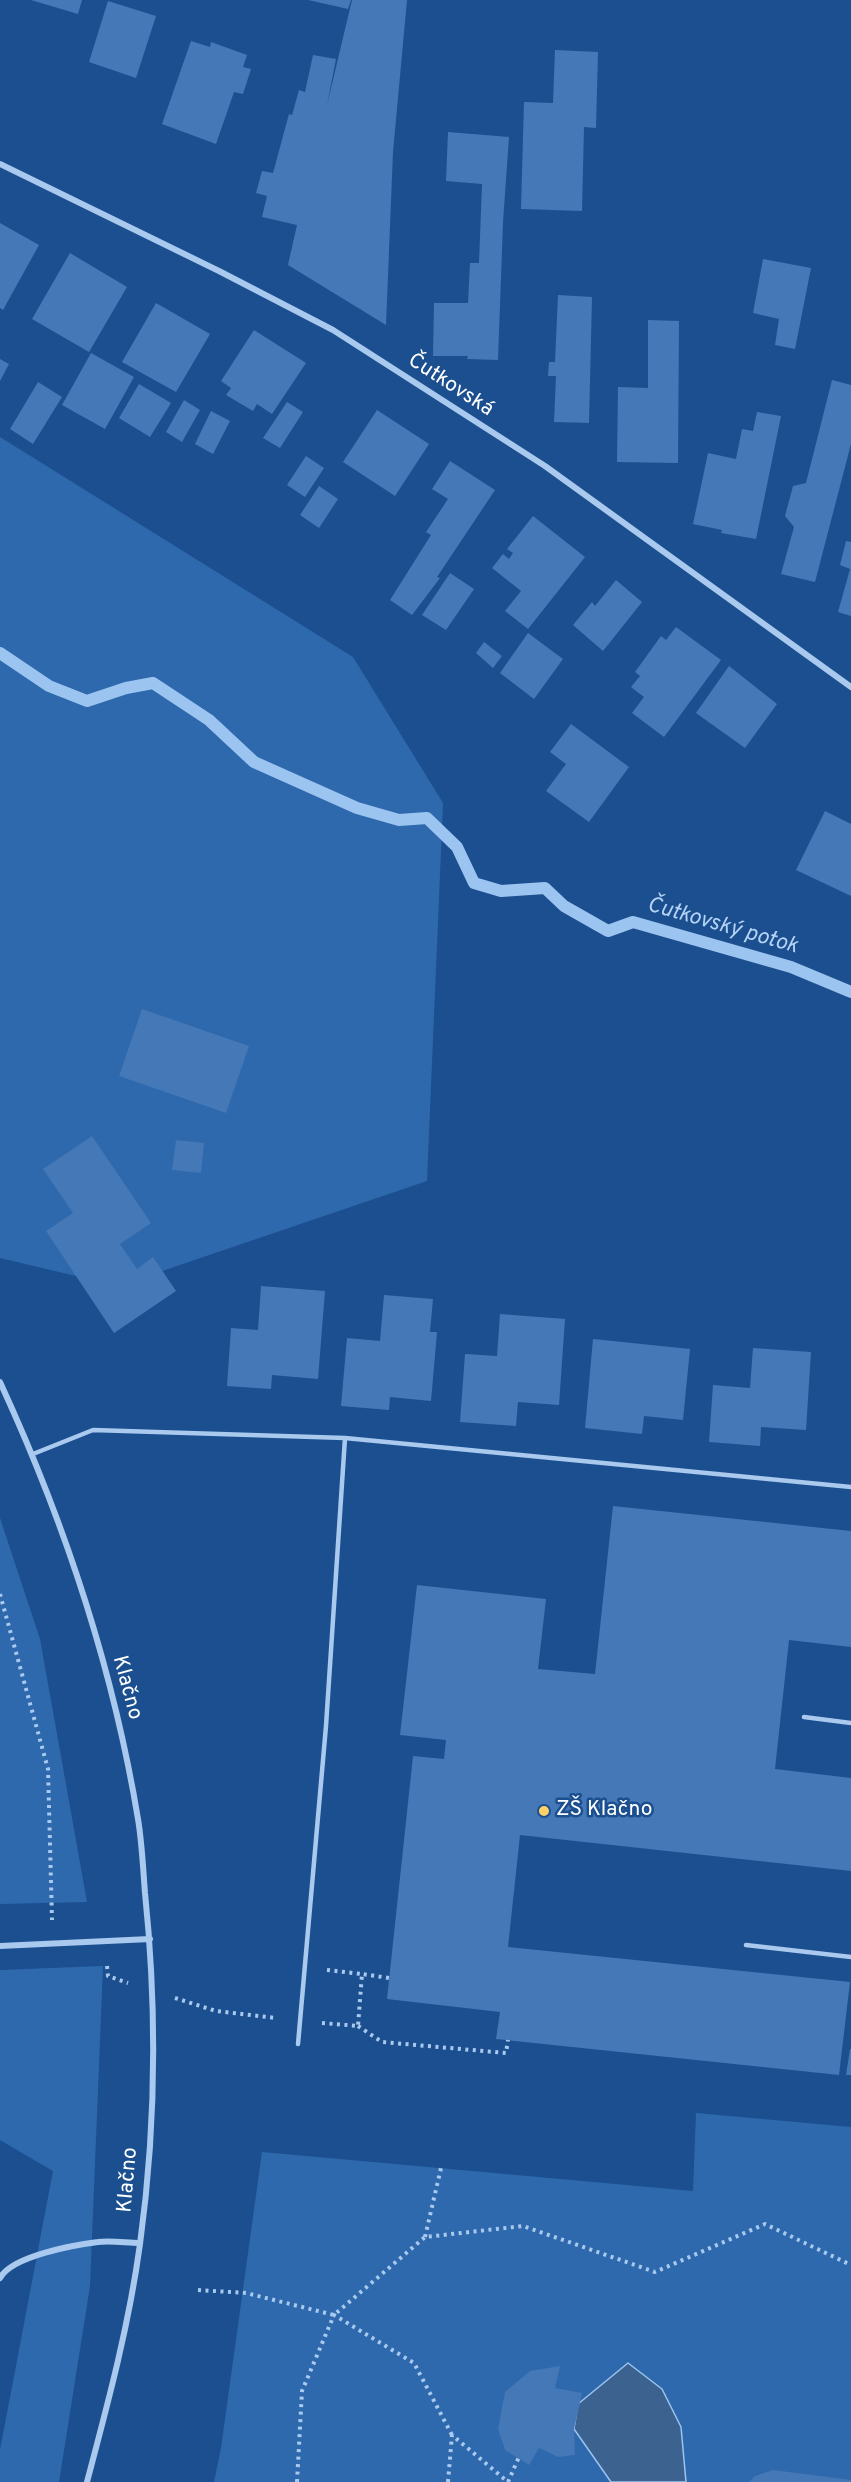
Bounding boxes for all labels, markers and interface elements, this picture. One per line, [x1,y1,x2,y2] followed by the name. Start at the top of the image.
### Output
[402,349,498,423] street label: Čutkovská
[643,893,801,961] water label: Čutkovský potok
[105,1653,147,1723] street label: Klačno
[556,1798,652,1824] place label: ZŠ Klačno
[537,1804,551,1818] marker: ZŠ Klačno
[114,2146,144,2214] street label: Klačno

